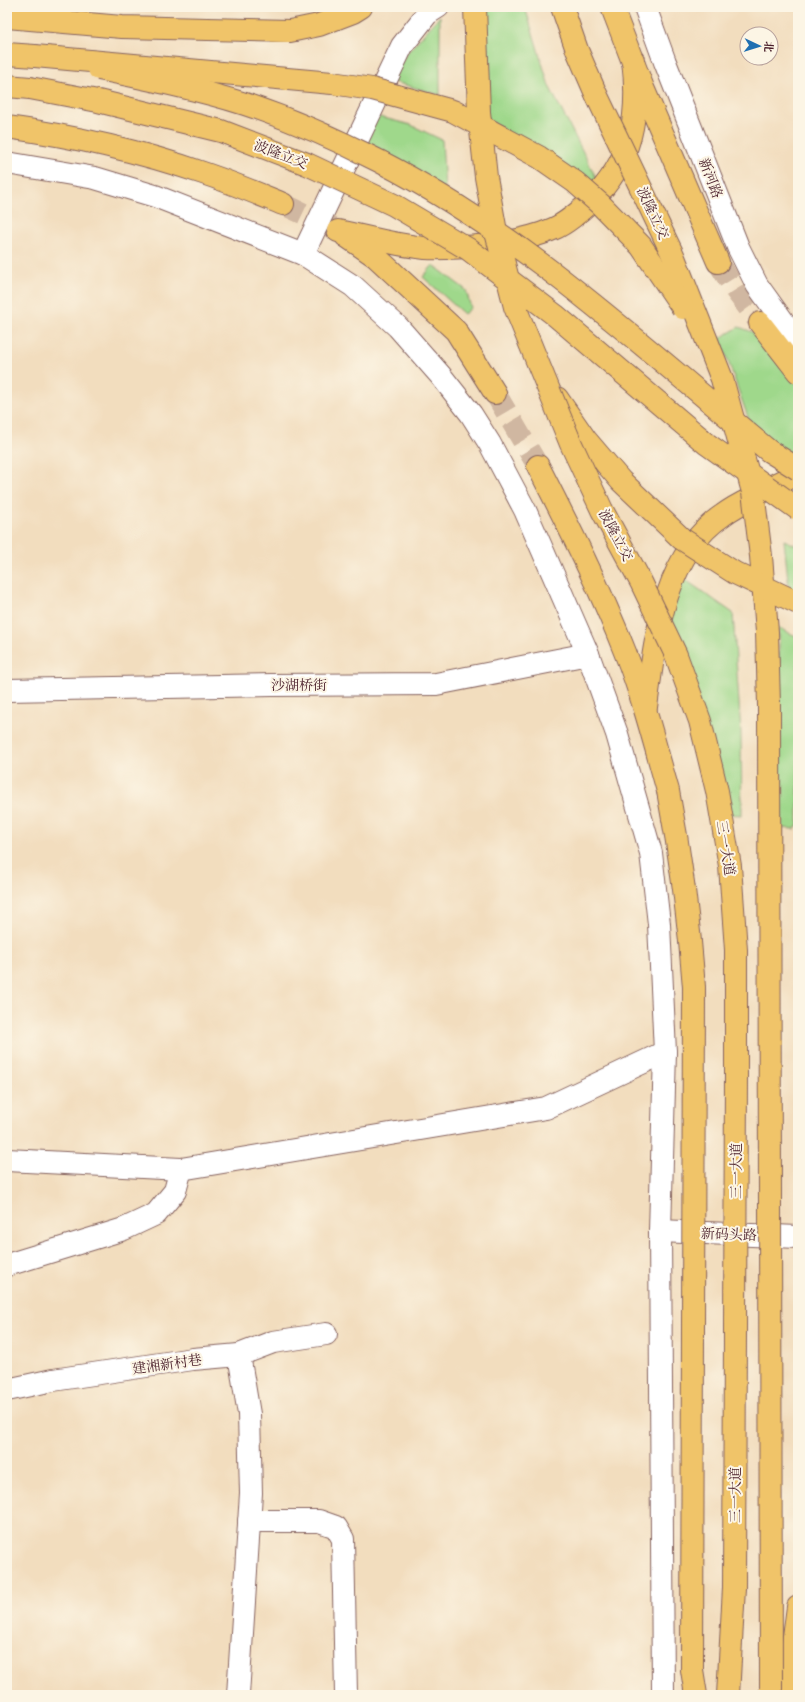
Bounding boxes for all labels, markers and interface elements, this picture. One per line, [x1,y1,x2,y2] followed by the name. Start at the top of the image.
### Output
[739,26,779,66] north arrow
[761,41,775,53] text: 北
[251,136,310,173] street label: 波隆立交
[694,156,726,201] street label: 新河路
[632,184,672,243] street label: 波隆立交
[594,507,636,564] street label: 波隆立交
[271,677,327,695] street label: 沙湖桥街
[712,819,738,877] street label: 三一大道
[728,1143,746,1199] street label: 三一大道
[701,1225,757,1245] street label: 新码头路
[131,1351,203,1379] street label: 建湘新村巷
[727,1467,745,1523] street label: 三一大道

